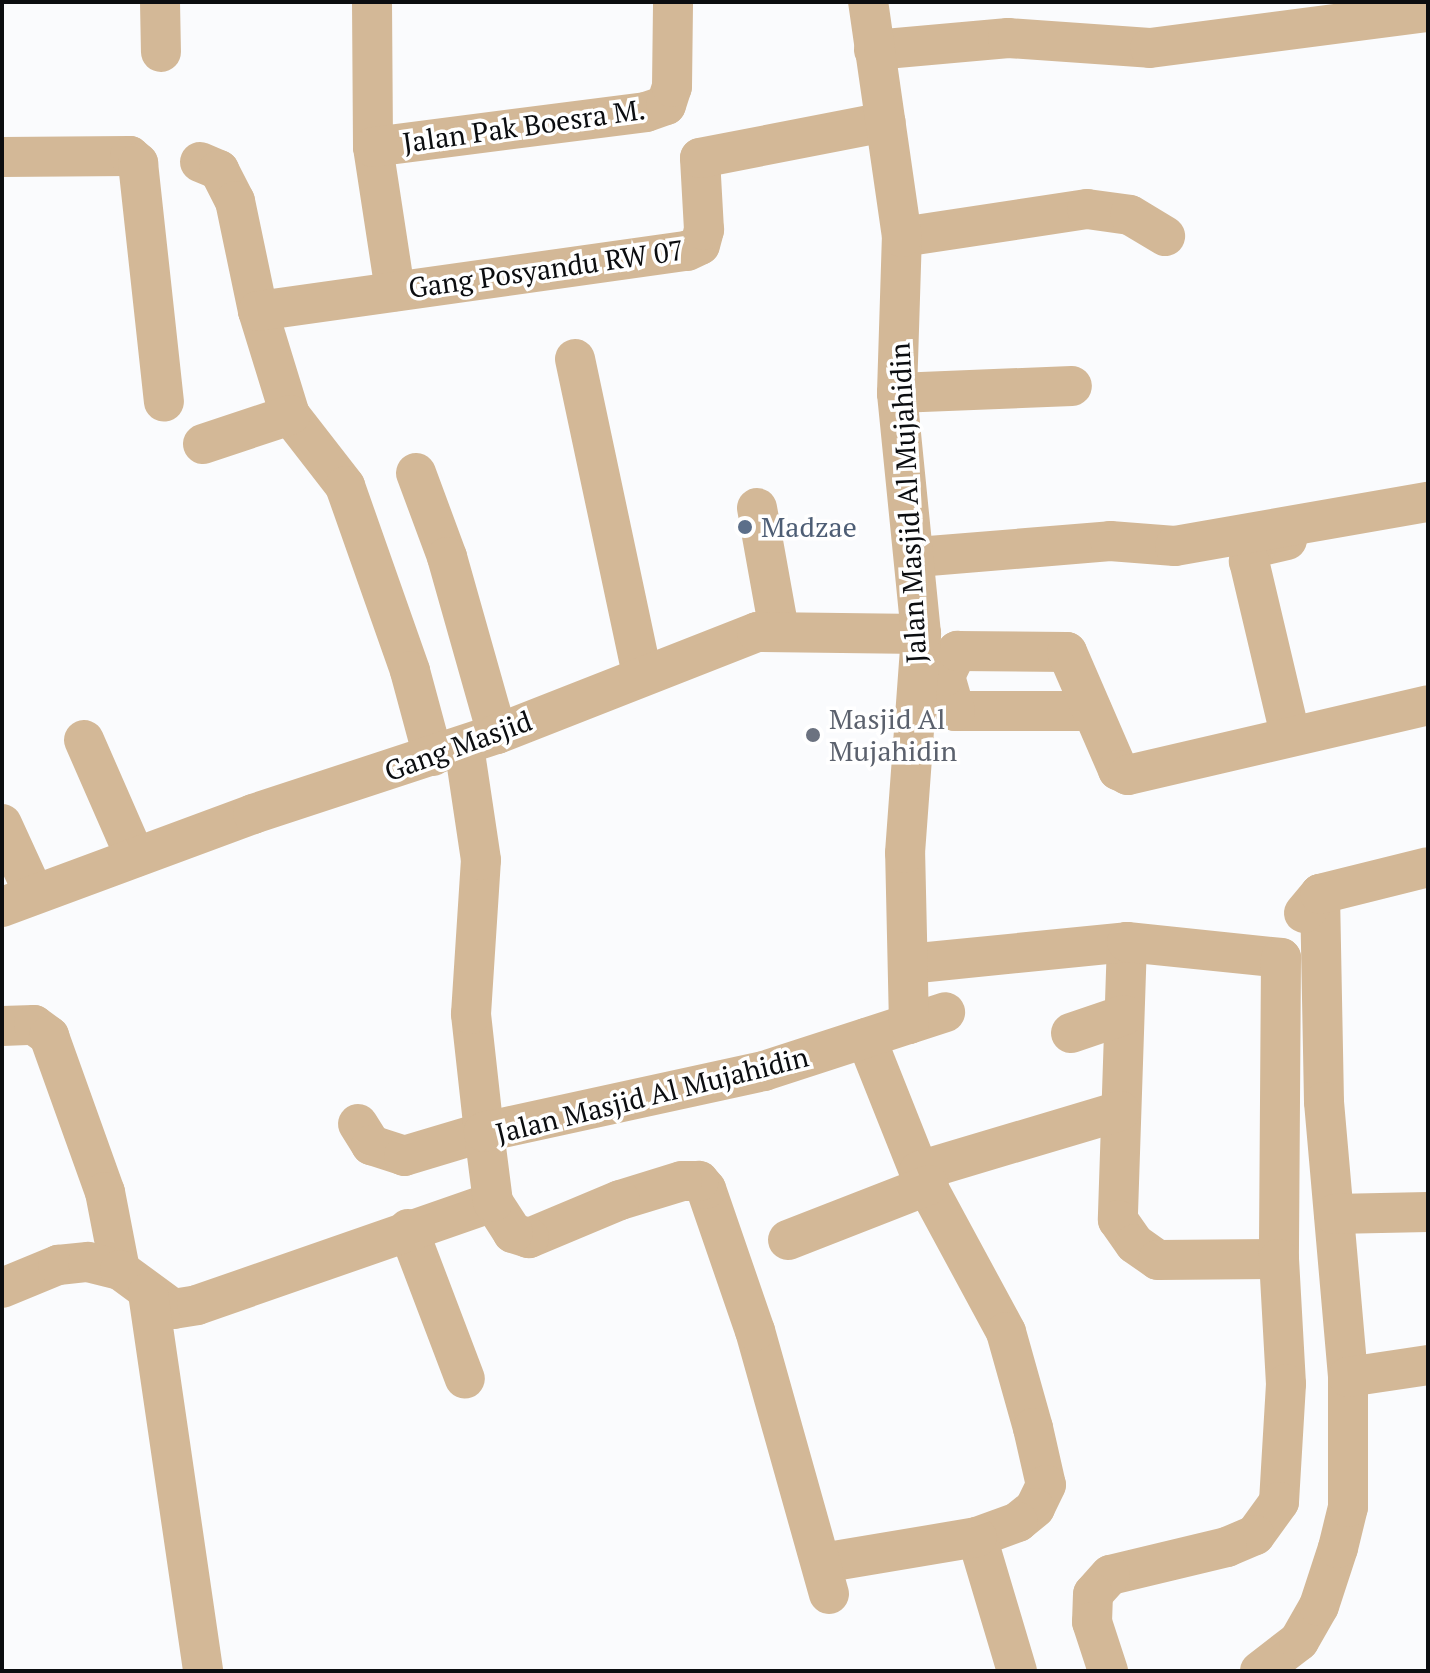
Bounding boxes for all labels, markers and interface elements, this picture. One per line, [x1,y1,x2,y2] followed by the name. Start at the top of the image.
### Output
[401,92,647,160] street label: Jalan Pak Boesra M.
[406,233,686,305] street label: Gang Posyandu RW 07
[883,342,933,664] street label: Jalan Masjid Al Mujahidin
[761,510,857,544] place label: Madzae
[736,518,754,536] marker: Madzae
[829,702,957,768] place label: Masjid Al Mujahidin
[380,704,536,788] street label: Gang Masjid
[804,726,822,744] marker: Masjid Al Mujahidin
[492,1040,812,1150] street label: Jalan Masjid Al Mujahidin

